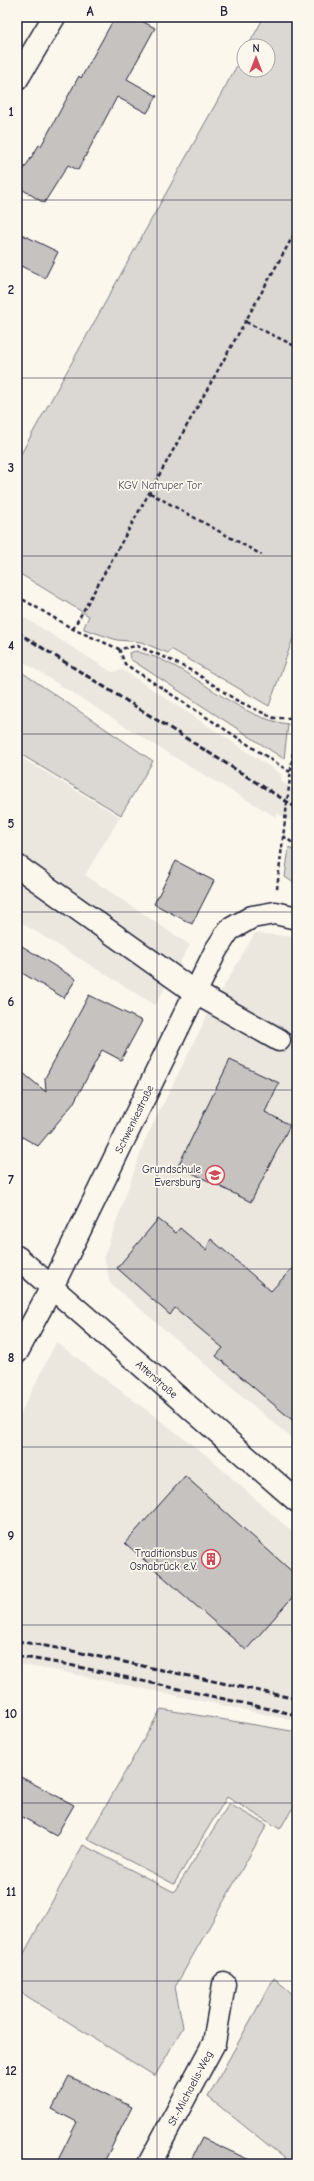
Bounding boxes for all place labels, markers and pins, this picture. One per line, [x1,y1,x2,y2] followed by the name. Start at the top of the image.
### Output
[142,1163,201,1189] place label: Grundschule Eversburg
[204,1164,226,1186] school or university icon: Grundschule Eversburg
[130,1547,197,1573] place label: Traditionsbus Osnabrück e.V.
[200,1548,222,1570] building icon: Traditionsbus Osnabrück e.V.

